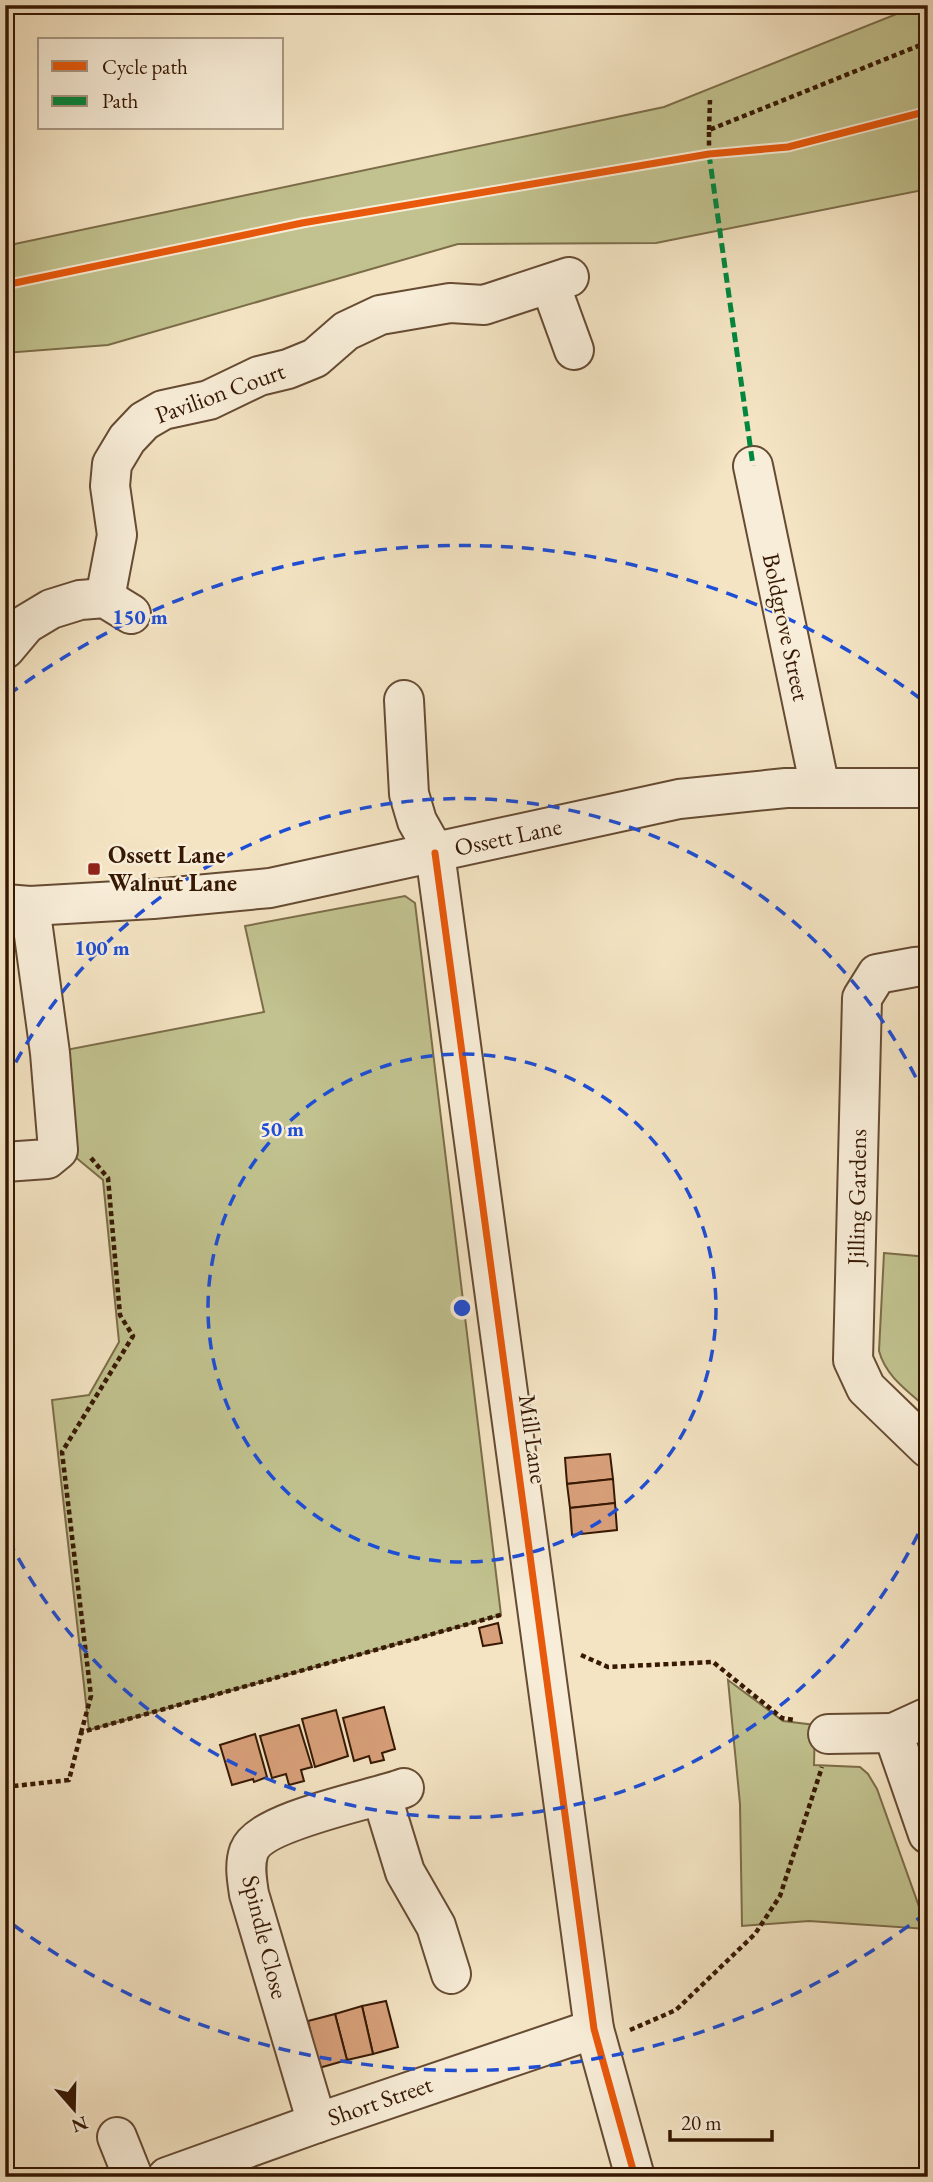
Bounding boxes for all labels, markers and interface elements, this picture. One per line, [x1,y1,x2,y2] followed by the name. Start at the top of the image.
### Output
[38,38,284,130] legend
[102,53,188,80] text: Cycle path
[102,87,139,114] text: Path
[151,355,289,430] street label: Pavilion Court
[756,550,817,704] street label: Boldgrove Street
[112,603,168,630] text: 150 m
[452,810,564,863] street label: Ossett Lane
[108,839,237,898] place label: Ossett Lane Walnut Lane
[86,861,102,877] marker: Ossett Lane Walnut Lane
[74,934,130,961] text: 100 m
[260,1115,304,1142] text: 50 m
[840,1129,873,1267] street label: Jilling Gardens
[450,1296,474,1320] centre of rings
[512,1392,555,1485] street label: Mill Lane
[235,1872,296,2002] street label: Spindle Close
[324,2068,437,2133] street label: Short Street
[38,2074,108,2144] north arrow
[670,2098,772,2142] scale bar
[681,2109,722,2136] text: 20 m
[68,2110,91,2139] text: N

